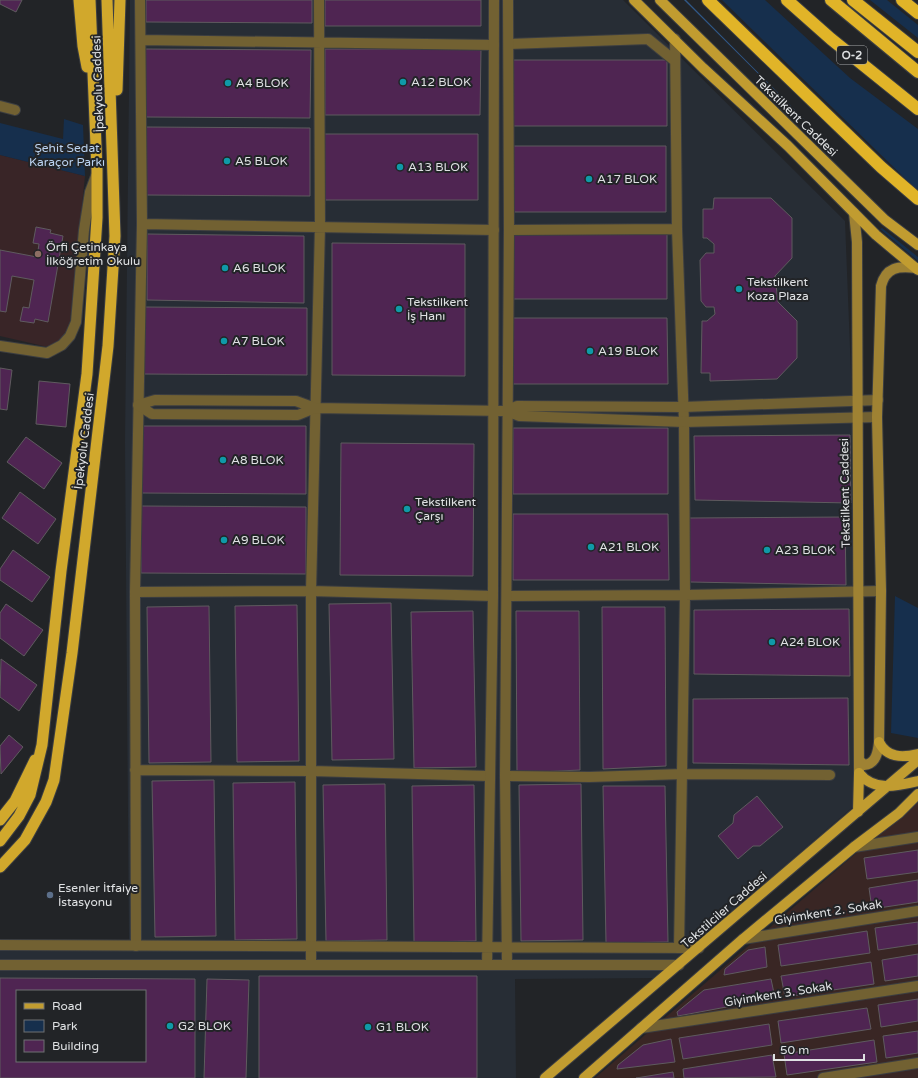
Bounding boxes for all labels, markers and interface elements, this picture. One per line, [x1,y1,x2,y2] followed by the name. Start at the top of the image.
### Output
[89,35,107,133] street label: İpekyolu Caddesi
[837,46,867,64] road number: O-2
[752,73,840,159] street label: Tekstilkent Caddesi
[411,75,471,89] place label: A12 BLOK
[236,76,289,90] place label: A4 BLOK
[398,77,408,87] marker: A12 BLOK
[223,78,233,88] marker: A4 BLOK
[29,141,105,169] park label: Şehit Sedat Karaçor Parkı
[235,154,288,168] place label: A5 BLOK
[222,156,232,166] marker: A5 BLOK
[408,160,468,174] place label: A13 BLOK
[395,162,405,172] marker: A13 BLOK
[597,172,657,186] place label: A17 BLOK
[584,174,594,184] marker: A17 BLOK
[46,240,140,268] place label: Örfi Çetinkaya İlköğretim Okulu
[33,249,43,259] marker: Örfi Çetinkaya İlköğretim Okulu
[233,261,286,275] place label: A6 BLOK
[220,263,230,273] marker: A6 BLOK
[747,275,809,303] place label: Tekstilkent Koza Plaza
[734,284,744,294] marker: Tekstilkent Koza Plaza
[407,295,468,323] place label: Tekstilkent İş Hanı
[394,304,404,314] marker: Tekstilkent İş Hanı
[232,334,285,348] place label: A7 BLOK
[219,336,229,346] marker: A7 BLOK
[598,344,658,358] place label: A19 BLOK
[585,346,595,356] marker: A19 BLOK
[71,392,97,490] street label: İpekyolu Caddesi
[837,438,853,548] street label: Tekstilkent Caddesi
[231,453,284,467] place label: A8 BLOK
[218,455,228,465] marker: A8 BLOK
[415,495,476,523] place label: Tekstilkent Çarşı
[402,504,412,514] marker: Tekstilkent Çarşı
[232,533,285,547] place label: A9 BLOK
[219,535,229,545] marker: A9 BLOK
[599,540,659,554] place label: A21 BLOK
[586,542,596,552] marker: A21 BLOK
[775,543,835,557] place label: A23 BLOK
[762,545,772,555] marker: A23 BLOK
[780,635,840,649] place label: A24 BLOK
[767,637,777,647] marker: A24 BLOK
[678,869,770,951] street label: Tekstilciler Caddesi
[58,881,138,909] place label: Esenler İtfaiye İstasyonu
[45,890,55,900] marker: Esenler İtfaiye İstasyonu
[773,897,883,927] street label: Giyimkent 2. Sokak
[723,979,833,1009] street label: Giyimkent 3. Sokak
[16,990,146,1062] legend
[52,999,82,1013] text: Road
[52,1019,78,1033] text: Park
[178,1019,231,1033] place label: G2 BLOK
[376,1020,429,1034] place label: G1 BLOK
[165,1021,175,1031] marker: G2 BLOK
[363,1022,373,1032] marker: G1 BLOK
[774,1036,864,1062] scale bar
[52,1039,99,1053] text: Building
[780,1043,809,1057] text: 50 m

